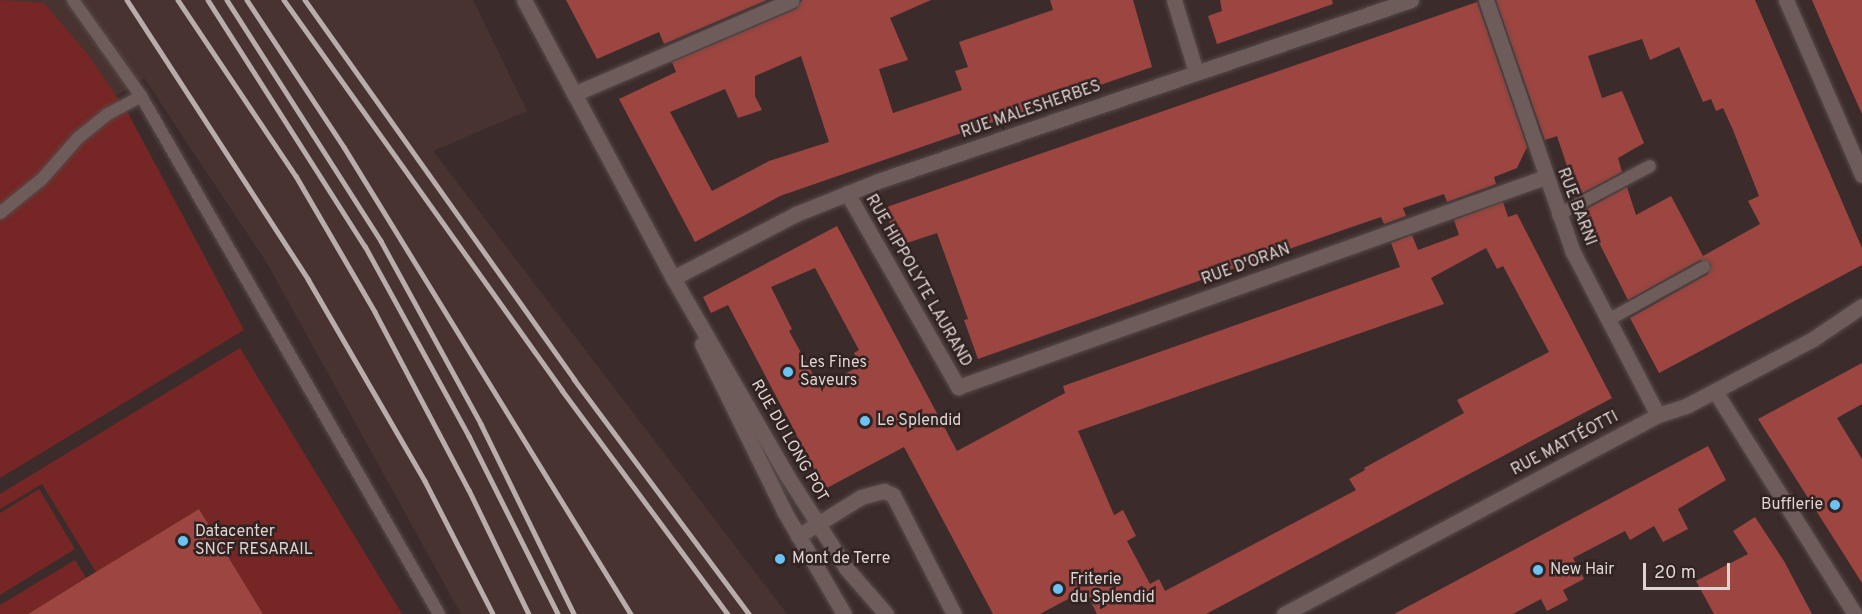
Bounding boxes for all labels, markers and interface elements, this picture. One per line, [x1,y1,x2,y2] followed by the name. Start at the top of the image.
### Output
[959,77,1103,143] street label: RUE MALESHERBES
[1552,165,1600,249] street label: RUE BARNI
[861,191,975,371] street label: RUE HIPPOLYTE LAURAND
[1199,240,1293,290] street label: RUE D'ORAN
[800,353,867,391] place label: Les Fines Saveurs
[781,365,795,379] marker: Les Fines Saveurs
[746,377,832,505] street label: RUE DU LONG POT
[1508,408,1622,480] street label: RUE MATTÉOTTI
[877,411,961,431] place label: Le Splendid
[858,414,872,428] marker: Le Splendid
[1761,495,1823,515] place label: Bufflerie
[1828,498,1842,512] marker: Bufflerie
[195,522,313,560] place label: Datacenter SNCF RESARAIL
[176,534,190,548] marker: Datacenter SNCF RESARAIL
[792,549,891,569] place label: Mont de Terre
[1646,551,1733,589] scale bar
[773,552,787,566] marker: Mont de Terre
[1550,560,1614,580] place label: New Hair
[1654,562,1696,585] text: 20 m
[1531,563,1545,577] marker: New Hair
[1070,570,1155,608] place label: Friterie du Splendid
[1051,582,1065,596] marker: Friterie du Splendid

